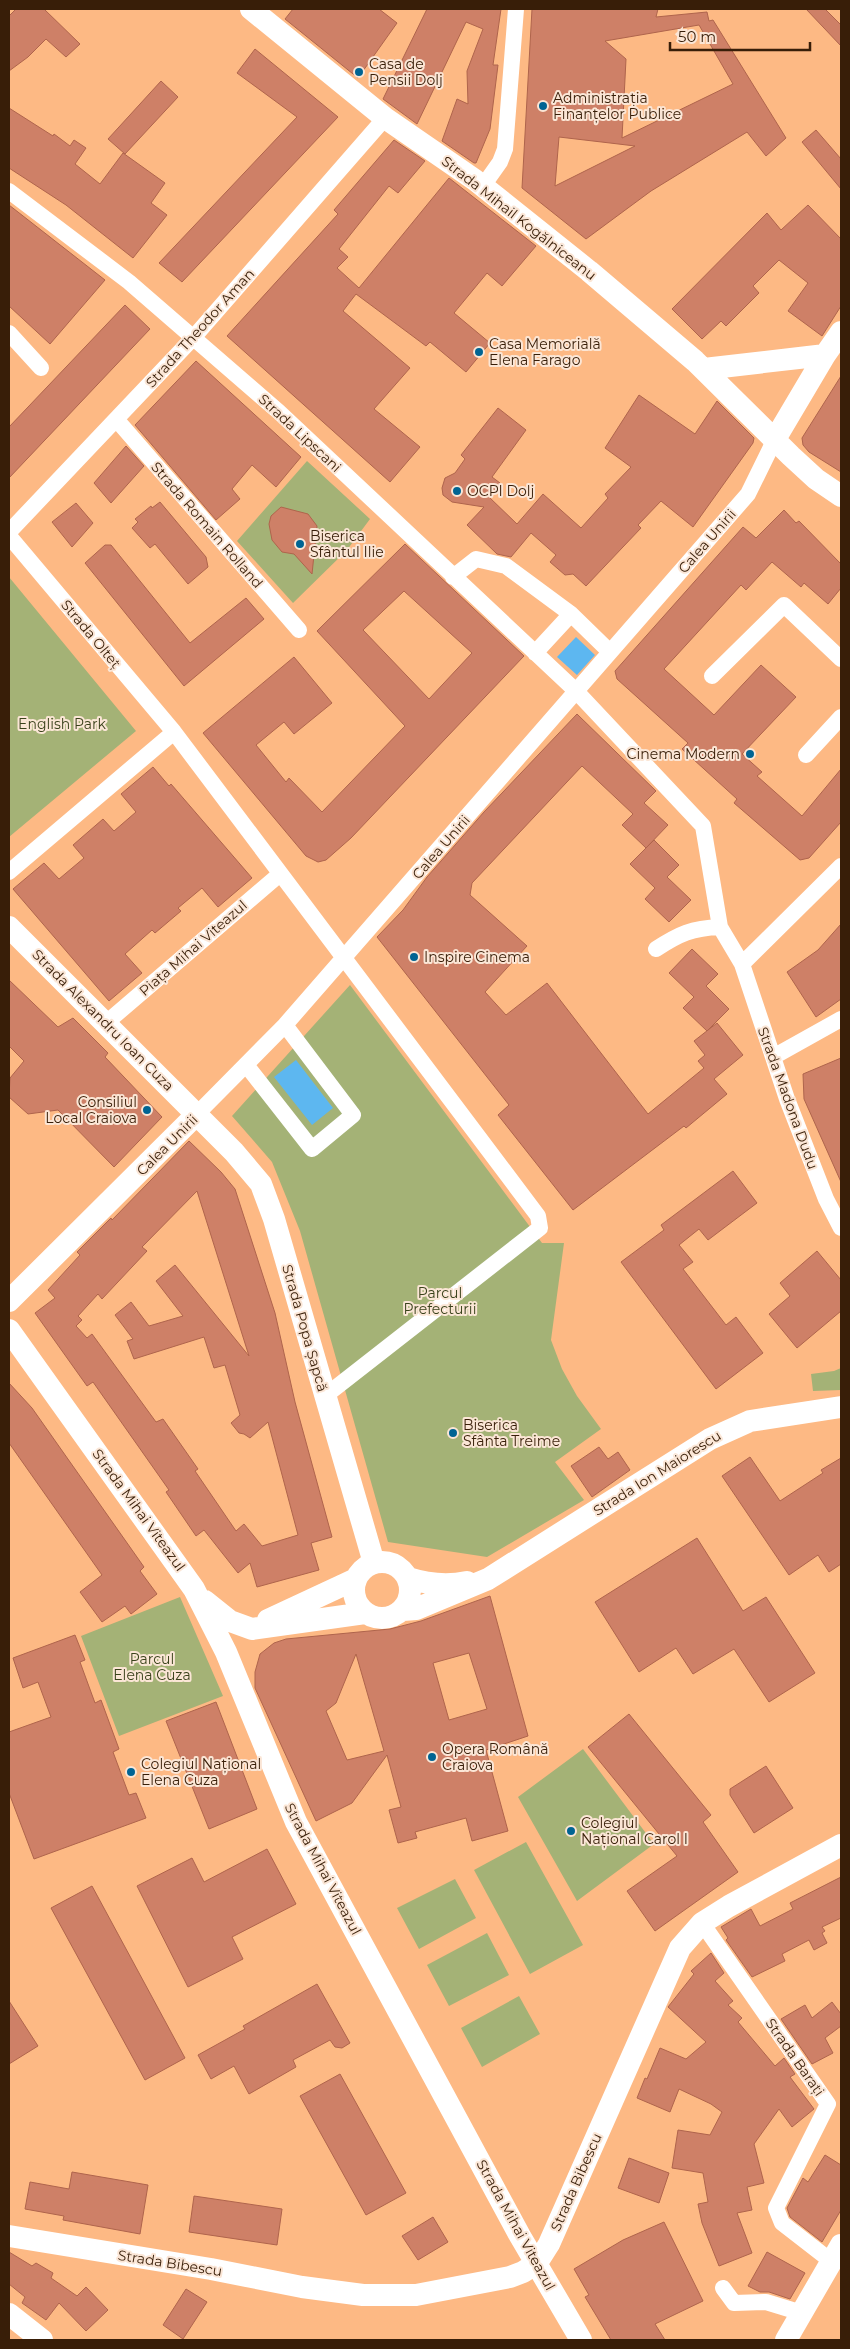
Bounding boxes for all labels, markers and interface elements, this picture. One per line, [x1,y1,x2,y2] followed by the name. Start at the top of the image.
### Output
[670,20,810,52] scale bar
[678,27,716,46] text: 50 m
[369,55,443,89] place label: Casa de Pensii Dolj
[353,66,365,78] marker: Casa de Pensii Dolj
[553,89,681,124] place label: Administrația Finanțelor Publice
[537,100,549,112] marker: Administrația Finanțelor Publice
[438,152,600,284] street label: Strada Mihail Kogălniceanu
[142,265,258,391] street label: Strada Theodor Aman
[489,335,601,369] place label: Casa Memorială Elena Farago
[473,346,485,358] marker: Casa Memorială Elena Farago
[255,390,345,476] street label: Strada Lipscani
[147,458,267,592] street label: Strada Romain Rolland
[467,482,534,500] place label: OCPI Dolj
[451,485,463,497] marker: OCPI Dolj
[674,505,740,577] street label: Calea Unirii
[310,527,384,561] place label: Biserica Sfântul Ilie
[294,538,306,550] marker: Biserica Sfântul Ilie
[56,596,125,673] street label: Strada Olteț
[18,715,107,733] park label: English Park
[627,745,740,763] place label: Cinema Modern
[744,748,756,760] marker: Cinema Modern
[408,811,474,883] street label: Calea Unirii
[135,896,251,1001] street label: Piața Mihai Viteazul
[28,945,178,1095] street label: Strada Alexandru Ioan Cuza
[424,948,530,966] place label: Inspire Cinema
[408,951,420,963] marker: Inspire Cinema
[754,1024,822,1172] street label: Strada Madona Dudu
[45,1093,137,1127] place label: Consiliul Local Craiova
[141,1104,153,1116] marker: Consiliul Local Craiova
[133,1111,201,1179] street label: Calea Unirii
[277,1262,332,1394] street label: Strada Popa Șapcă
[404,1284,476,1318] park label: Parcul Prefecturii
[463,1416,560,1450] place label: Biserica Sfânta Treime
[590,1426,724,1520] street label: Strada Ion Maiorescu
[447,1427,459,1439] marker: Biserica Sfânta Treime
[89,1445,189,1575] street label: Strada Mihai Viteazul
[113,1650,191,1684] park label: Parcul Elena Cuza
[442,1740,548,1774] place label: Opera Română Craiova
[426,1751,438,1763] marker: Opera Română Craiova
[141,1755,261,1789] place label: Colegiul Național Elena Cuza
[125,1766,137,1778] marker: Colegiul Național Elena Cuza
[281,1800,365,1938] street label: Strada Mihai Viteazul
[581,1814,688,1849] place label: Colegiul Național Carol I
[565,1825,577,1837] marker: Colegiul Național Carol I
[761,2015,828,2100] street label: Strada Barați
[546,2130,606,2234] street label: Strada Bibescu
[473,2156,559,2294] street label: Strada Mihai Viteazul
[117,2246,223,2280] street label: Strada Bibescu

